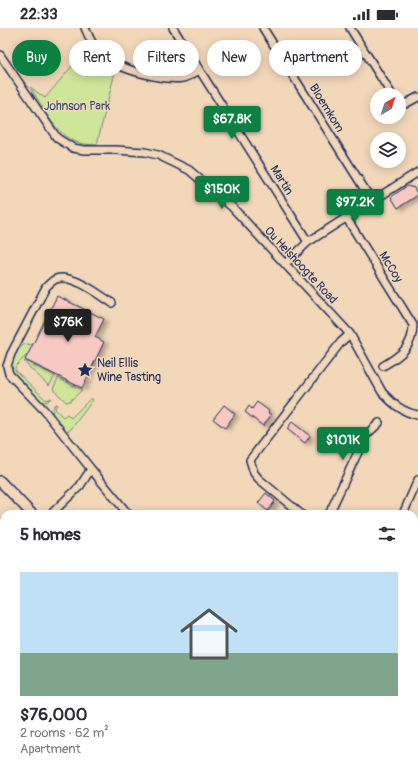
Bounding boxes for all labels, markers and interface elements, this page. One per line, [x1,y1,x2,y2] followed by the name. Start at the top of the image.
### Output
[20,5,58,24] text: 22:33
[12,40,61,76] chip: Buy
[69,40,125,76] chip: Rent
[133,40,199,76] chip: Filters
[207,40,261,76] chip: New
[269,40,362,76] chip: Apartment
[306,81,348,136] street label: Bloemkom
[370,88,406,124] north arrow
[370,88,406,168] map controls
[44,99,110,114] park label: Johnson Park
[199,106,265,140] pin: $67.8K
[213,111,251,127] text: $67.8K
[370,132,406,168] button: layers
[267,163,297,198] street label: Martin
[194,176,250,210] pin: $150K
[204,181,240,197] text: $150K
[322,189,388,223] pin: $97.2K
[336,194,374,210] text: $97.2K
[261,224,340,307] street label: Ou Helshoogte Road
[375,249,406,286] street label: McCoy
[44,309,92,343] pin: $76K
[53,314,83,330] text: $76K
[97,356,161,385] place label: Neil Ellis Wine Tasting
[76,361,94,379] place icon: Neil Ellis Wine Tasting
[315,427,371,461] pin: $101K
[326,432,360,448] text: $101K
[376,523,398,545] icon: filters
[20,524,81,545] text: 5 homes
[173,598,245,670] icon: home
[20,704,87,725] text: $76,000
[20,725,109,741] text: 2 rooms · 62 m²
[20,741,81,757] text: Apartment

